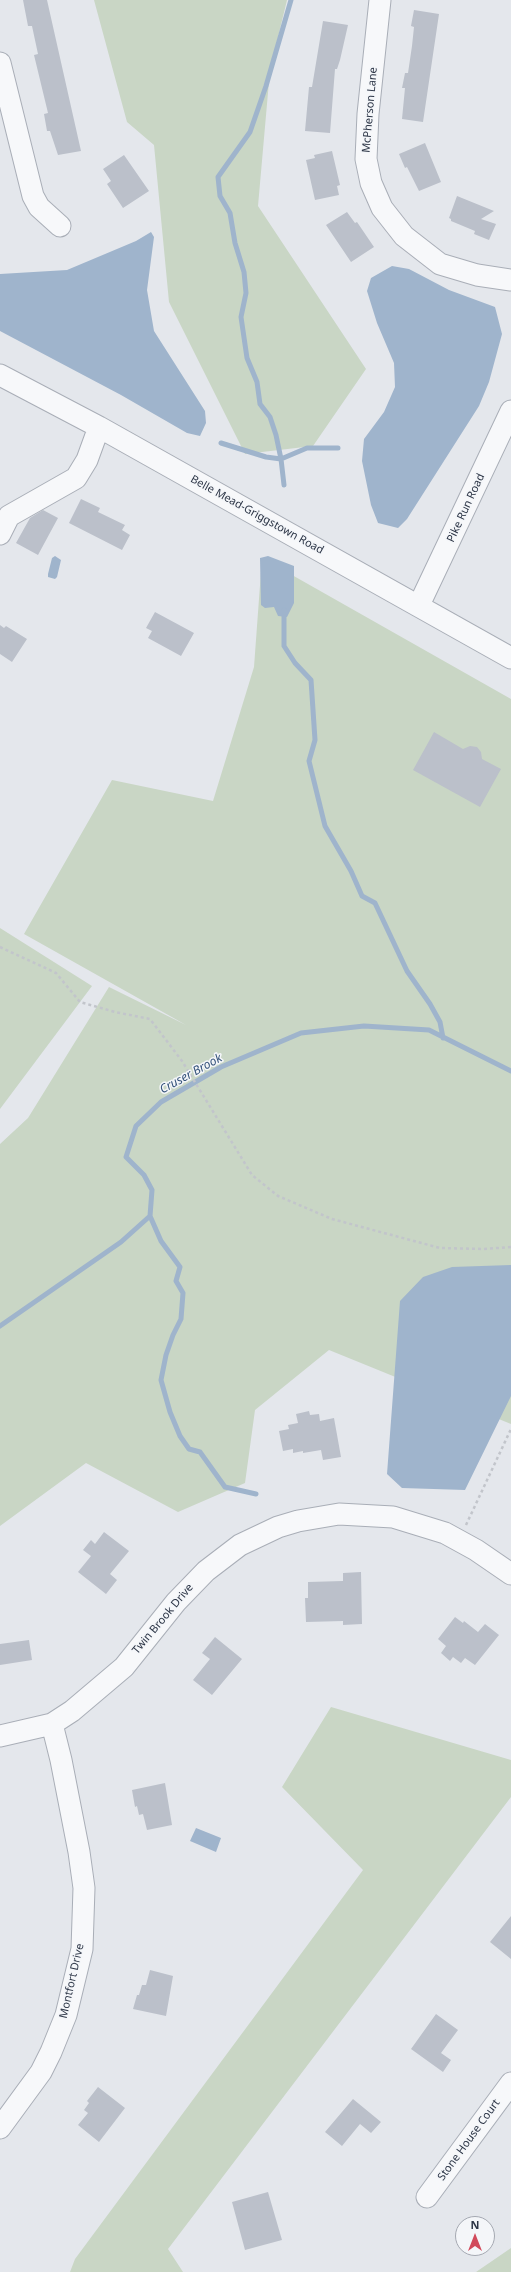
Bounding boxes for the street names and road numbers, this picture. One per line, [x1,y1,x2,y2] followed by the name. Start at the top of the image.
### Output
[360,67,380,153] street label: McPherson Lane
[444,472,488,544] street label: Pike Run Road
[188,473,326,557] street label: Belle Mead-Griggstown Road
[130,1581,196,1657] street label: Twin Brook Drive
[57,1942,87,2020] street label: Montfort Drive
[435,2097,503,2183] street label: Stone House Court

